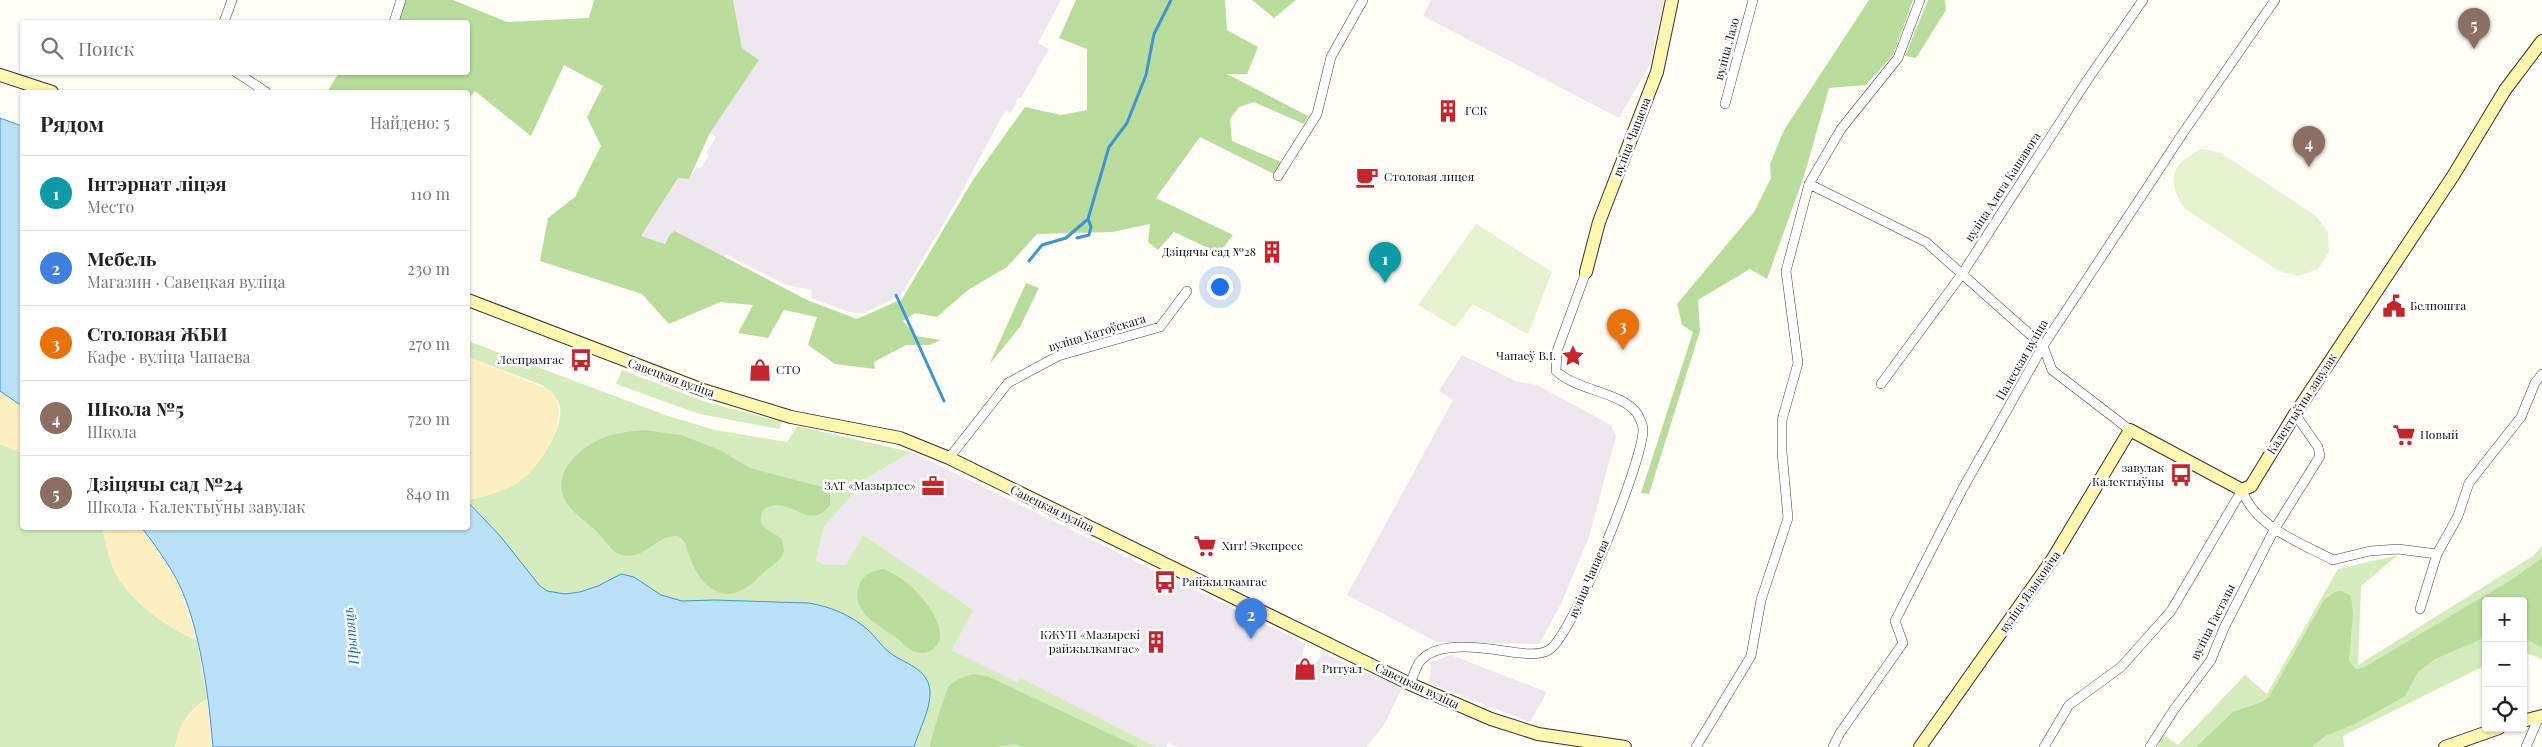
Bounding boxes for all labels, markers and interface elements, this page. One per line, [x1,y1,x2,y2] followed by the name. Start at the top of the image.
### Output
[2458,8,2490,49] pin: 5
[1710,15,1742,82] street label: вуліца Лазо
[20,20,470,75] search box
[38,34,66,62] icon: search
[78,35,134,61] text: Поиск
[1609,95,1654,179] street label: вуліца Чапаева
[1435,98,1461,124] building icon: ГСК
[1465,102,1488,118] place label: ГСК
[40,109,104,137] text: Рядом
[370,112,450,133] text: Найдено: 5
[2293,126,2325,167] pin: 4
[1961,129,2044,244] street label: вуліца Алега Кашавога
[1354,164,1380,190] cafe icon: Столовая лицея
[1384,168,1475,184] place label: Столовая лицея
[87,170,227,196] text: Інтэрнат ліцэя
[53,183,59,204] text: 1
[410,183,450,204] text: 110 m
[87,196,134,217] text: Место
[1259,239,1285,265] building icon: Дзіцячы сад №28
[1369,242,1401,283] pin: 1
[1162,243,1256,259] place label: Дзіцячы сад №28
[87,245,156,271] text: Мебель
[52,258,60,279] text: 2
[407,258,450,279] text: 230 m
[87,271,285,292] text: Магазин · Савецкая вуліца
[1207,274,1233,300] your location
[2381,293,2407,319] public building icon: Белпошта
[2410,297,2466,313] place label: Белпошта
[1607,309,1639,350] pin: 3
[1046,310,1147,354] street label: вуліца Катоўскага
[1992,316,2051,403] street label: Палеская вуліца
[87,320,228,346] text: Столовая ЖБИ
[52,333,60,354] text: 3
[408,333,450,354] text: 270 m
[1560,343,1586,369] place icon: Чапаеў В.І.
[87,346,251,367] text: Кафе · вуліца Чапаева
[568,347,594,373] bus stop icon: Леспрамгас
[1496,347,1556,363] place label: Чапаеў В.І.
[2262,350,2340,457] street label: Калектыўны завулак
[497,351,564,367] place label: Леспрамгас
[626,354,717,400] street label: Савецкая вуліца
[747,357,773,383] shop icon: СТО
[776,361,801,377] place label: СТО
[87,395,184,421] text: Школа №5
[52,408,60,429] text: 4
[408,408,450,429] text: 720 m
[87,421,137,442] text: Школа
[2391,422,2417,448] supermarket icon: Новый
[2420,426,2459,442] place label: Новый
[2092,459,2164,489] place label: завулак Калектыўны
[2168,462,2194,488] bus stop icon: завулак Калектыўны
[87,470,243,496] text: Дзіцячы сад №24
[920,473,946,499] office icon: ЗАТ «Мазырлес»
[824,477,916,493] place label: ЗАТ «Мазырлес»
[1008,481,1097,535] street label: Савецкая вуліца
[52,483,60,504] text: 5
[406,483,450,504] text: 840 m
[87,496,305,517] text: Школа · Калектыўны завулак
[1192,533,1218,559] supermarket icon: Хит! Экспресс
[1222,537,1303,553] place label: Хит! Экспресс
[1564,537,1612,620] street label: вуліца Чапаева
[1995,547,2063,635] street label: вуліца Языковіча
[1152,569,1178,595] bus stop icon: Райжылкамгас
[1182,573,1267,589] place label: Райжылкамгас
[2186,581,2238,662] street label: вуліца Гастэлы
[2482,597,2527,732] map controls
[2482,597,2527,642] button: +
[1235,598,1267,639] pin: 2
[338,606,363,667] water label: Прыпяць
[1040,626,1140,656] place label: КЖУП «Мазырскі райжылкамгас»
[1143,629,1169,655] building icon: КЖУП «Мазырскі райжылкамгас»
[2482,642,2527,687] button: −
[1292,656,1318,682] shop icon: Ритуал
[1373,659,1462,712] street label: Савецкая вуліца
[1322,660,1362,676] place label: Ритуал
[2482,687,2527,732] button: locate

